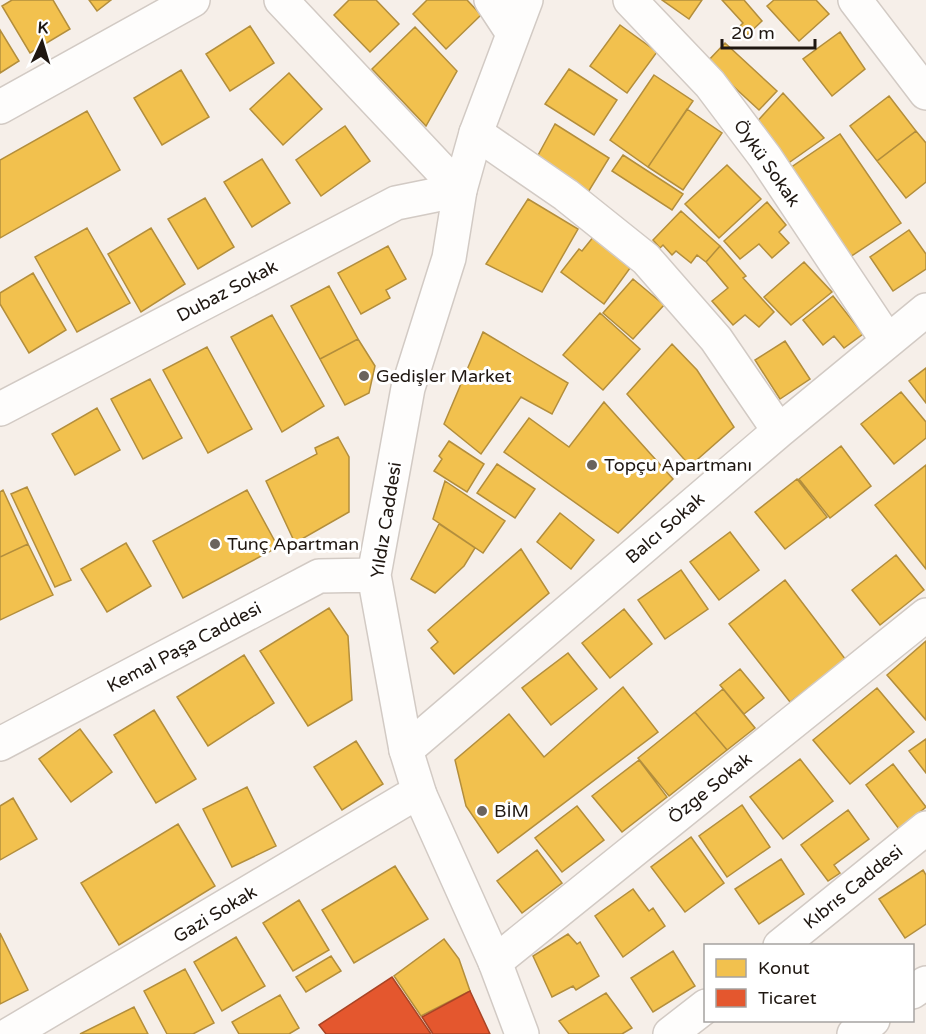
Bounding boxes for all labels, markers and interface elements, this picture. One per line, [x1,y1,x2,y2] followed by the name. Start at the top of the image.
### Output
[12,12,72,72] north arrow
[722,12,815,50] scale bar
[37,18,49,38] text: K
[731,22,775,44] text: 20 m
[729,115,805,211] street label: Öykü Sokak
[173,255,281,327] street label: Dubaz Sokak
[376,365,512,387] place label: Gedişler Market
[357,369,371,383] marker: Gedişler Market
[604,454,752,476] place label: Topçu Apartmanı
[585,458,599,472] marker: Topçu Apartmanı
[366,460,406,580] street label: Yıldız Caddesi
[621,488,709,568] street label: Balcı Sokak
[227,533,359,555] place label: Tunç Apartman
[208,537,222,551] marker: Tunç Apartman
[103,597,265,697] street label: Kemal Paşa Caddesi
[664,747,756,828] street label: Özge Sokak
[494,800,529,822] place label: BİM
[475,804,489,818] marker: BİM
[799,840,907,934] street label: Kıbrıs Caddesi
[169,880,261,947] street label: Gazi Sokak
[704,944,914,1022] legend
[758,957,810,979] text: Konut
[758,987,817,1009] text: Ticaret

